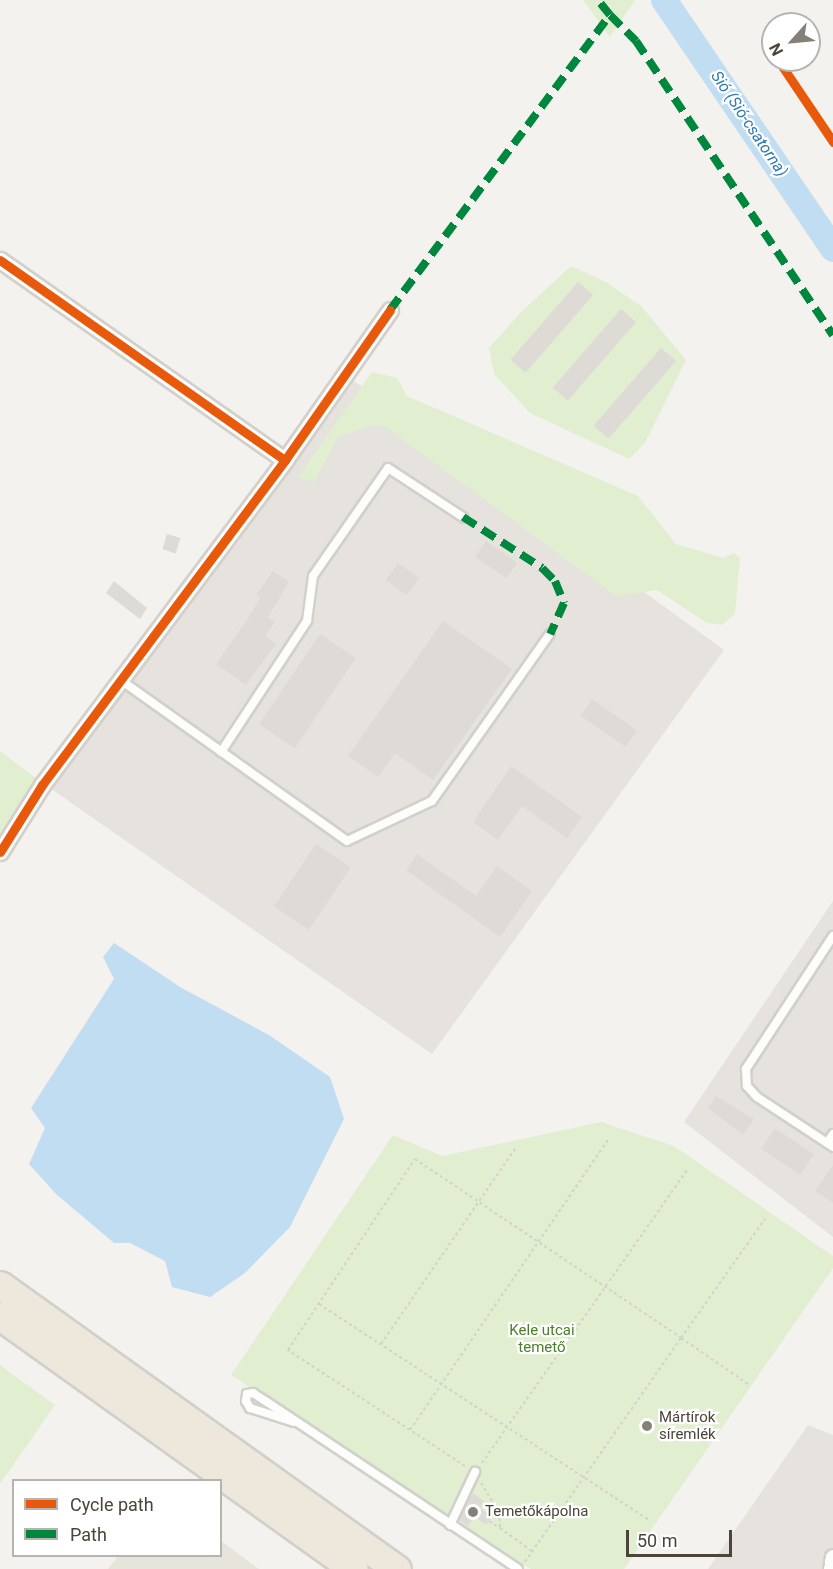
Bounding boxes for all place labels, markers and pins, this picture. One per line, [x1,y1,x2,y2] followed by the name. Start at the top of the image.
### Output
[659,1408,716,1443] place label: Mártírok síremlék
[640,1419,654,1433] marker: Mártírok síremlék
[485,1503,588,1521] place label: Temetőkápolna
[466,1505,480,1519] marker: Temetőkápolna

